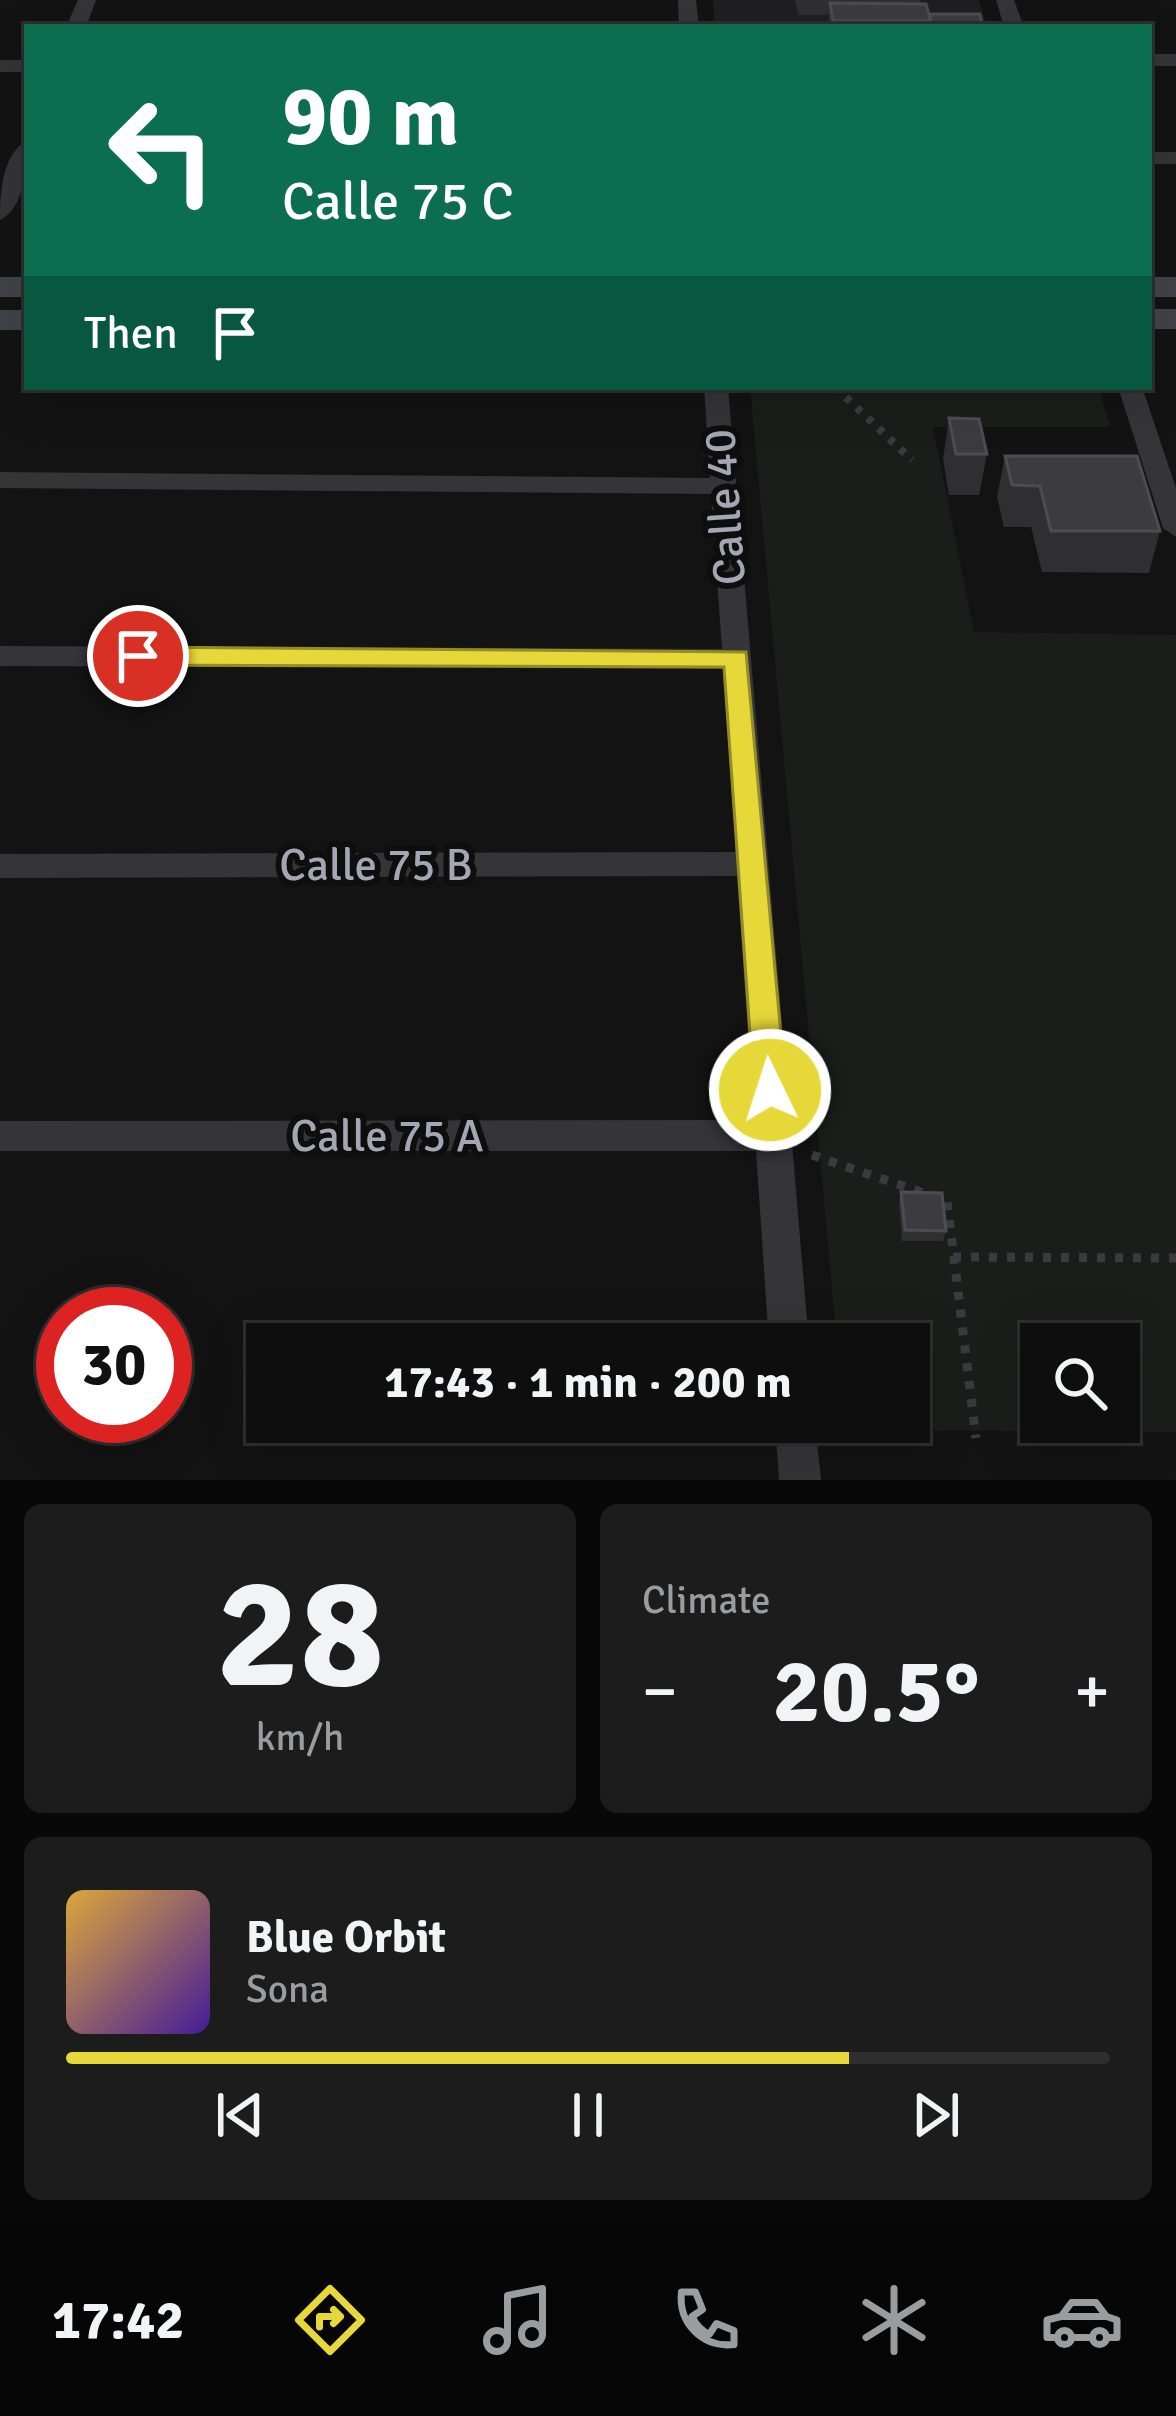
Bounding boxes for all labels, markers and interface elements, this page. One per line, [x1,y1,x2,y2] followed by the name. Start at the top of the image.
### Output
[282,65,459,169] text: 90 m
[84,72,240,228] icon: left
[282,168,514,235] text: Calle 75 C
[202,300,268,366] icon: arrive
[84,306,178,361] text: Then
[692,427,758,587] street label: Calle 40
[87,605,189,707] pin
[105,623,171,689] icon: arrive
[279,838,473,893] street label: Calle 75 B
[707,1027,833,1153] position arrow
[290,1109,484,1164] street label: Calle 75 A
[36,1287,192,1443] speed limit sign: 30
[1020,1323,1140,1443] map controls
[1020,1323,1140,1443] button: search
[384,1355,792,1410] text: 17:43 · 1 min · 200 m
[216,1538,384,1731] text: 28
[642,1576,771,1624] text: Climate
[772,1636,980,1747] text: 20.5°
[642,1651,678,1732] text: −
[1074,1651,1110,1732] text: +
[256,1713,344,1761] text: km/h
[246,1910,446,1965] text: Blue Orbit
[246,1965,329,2013] text: Sona
[207,2082,273,2148] icon: previous
[555,2082,621,2148] icon: pause
[903,2082,969,2148] icon: next
[288,2278,372,2362] icon: directions
[476,2278,560,2362] icon: music
[664,2278,748,2362] icon: phone
[852,2278,936,2362] icon: climate
[1040,2278,1124,2362] icon: car
[52,2287,185,2354] text: 17:42

